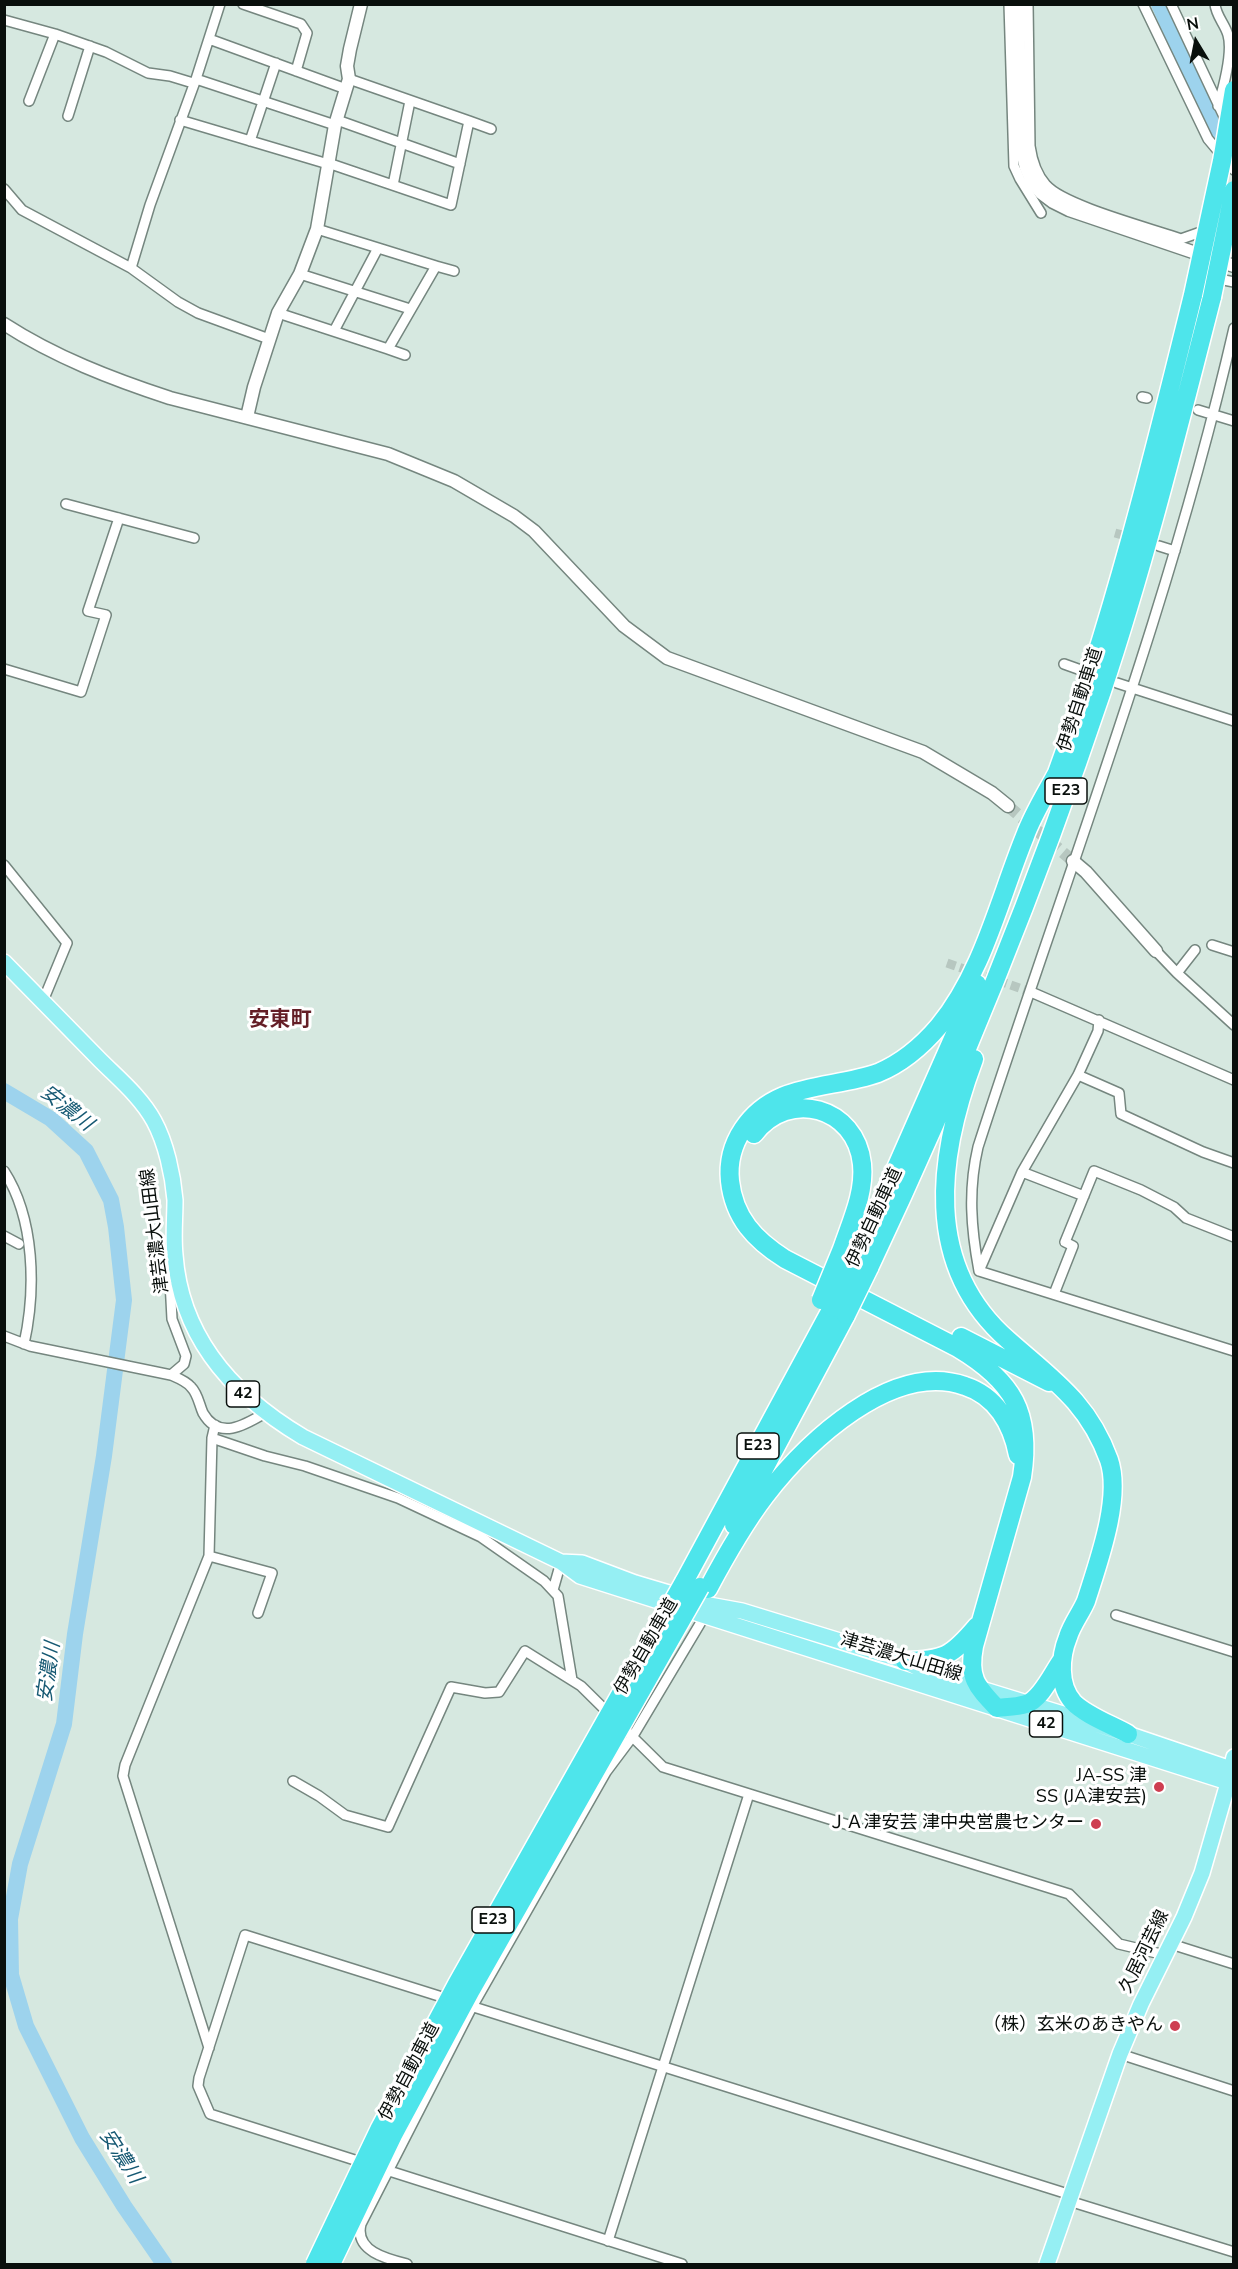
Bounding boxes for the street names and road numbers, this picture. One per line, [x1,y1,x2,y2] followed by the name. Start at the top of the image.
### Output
[1054,645,1108,755] street label: 伊勢自動車道
[1045,778,1087,804] road number: E23
[842,1164,908,1272] street label: 伊勢自動車道
[138,1167,174,1295] street label: 津芸濃大山田線
[226,1381,260,1407] road number: 42
[737,1433,779,1459] road number: E23
[611,1595,683,1699] street label: 伊勢自動車道
[838,1629,964,1687] street label: 津芸濃大山田線
[1030,1711,1062,1737] road number: 42
[472,1907,514,1933] road number: E23
[1116,1907,1174,1997] street label: 久居河芸線
[375,2019,445,2125] street label: 伊勢自動車道

